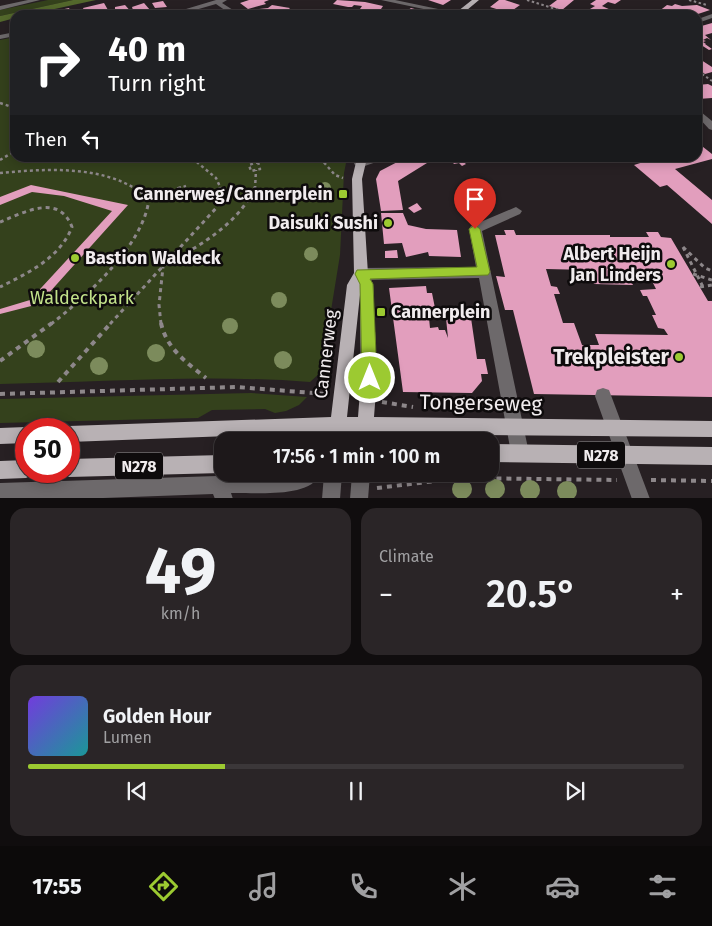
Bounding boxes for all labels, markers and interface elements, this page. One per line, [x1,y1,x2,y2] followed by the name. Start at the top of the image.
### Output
[108,28,186,70] text: 40 m
[25,30,90,95] icon: right
[108,70,205,97] text: Turn right
[77,125,105,153] icon: left
[25,128,67,151] text: Then
[454,178,496,229] pin
[133,183,333,205] place label: Cannerweg/Cannerplein
[461,185,489,213] icon: arrive
[337,188,349,200] marker: Cannerweg/Cannerplein
[269,212,378,234] place label: Daisuki Sushi
[382,217,394,229] marker: Daisuki Sushi
[562,243,661,286] place label: Albert Heijn Jan Linders
[85,247,222,269] place label: Bastion Waldeck
[69,252,81,264] marker: Bastion Waldeck
[665,258,677,270] marker: Albert Heijn Jan Linders
[30,287,135,309] park label: Waldeckpark
[391,301,490,323] place label: Cannerplein
[375,306,387,318] marker: Cannerplein
[310,308,342,400] street label: Cannerweg
[553,344,670,370] place label: Trekpleister
[343,351,395,403] position arrow
[673,351,685,363] marker: Trekpleister
[419,389,543,417] street label: Tongerseweg
[15,418,80,483] speed limit sign: 50
[577,442,625,468] road number: N278
[273,445,440,468] text: 17:56 · 1 min · 100 m
[115,452,163,480] road number: N278
[145,532,216,610] text: 49
[379,547,434,566] text: Climate
[486,571,577,617] text: 20.5°
[379,578,393,611] text: −
[670,578,684,611] text: +
[161,604,200,623] text: km/h
[103,705,212,728] text: Golden Hour
[103,728,152,747] text: Lumen
[123,777,151,805] icon: previous
[342,777,370,805] icon: pause
[561,777,589,805] icon: next
[146,869,181,904] icon: directions
[246,869,281,904] icon: music
[346,869,381,904] icon: phone
[445,869,480,904] icon: climate
[545,869,580,904] icon: car
[645,869,680,904] icon: filters
[32,873,82,900] text: 17:55

